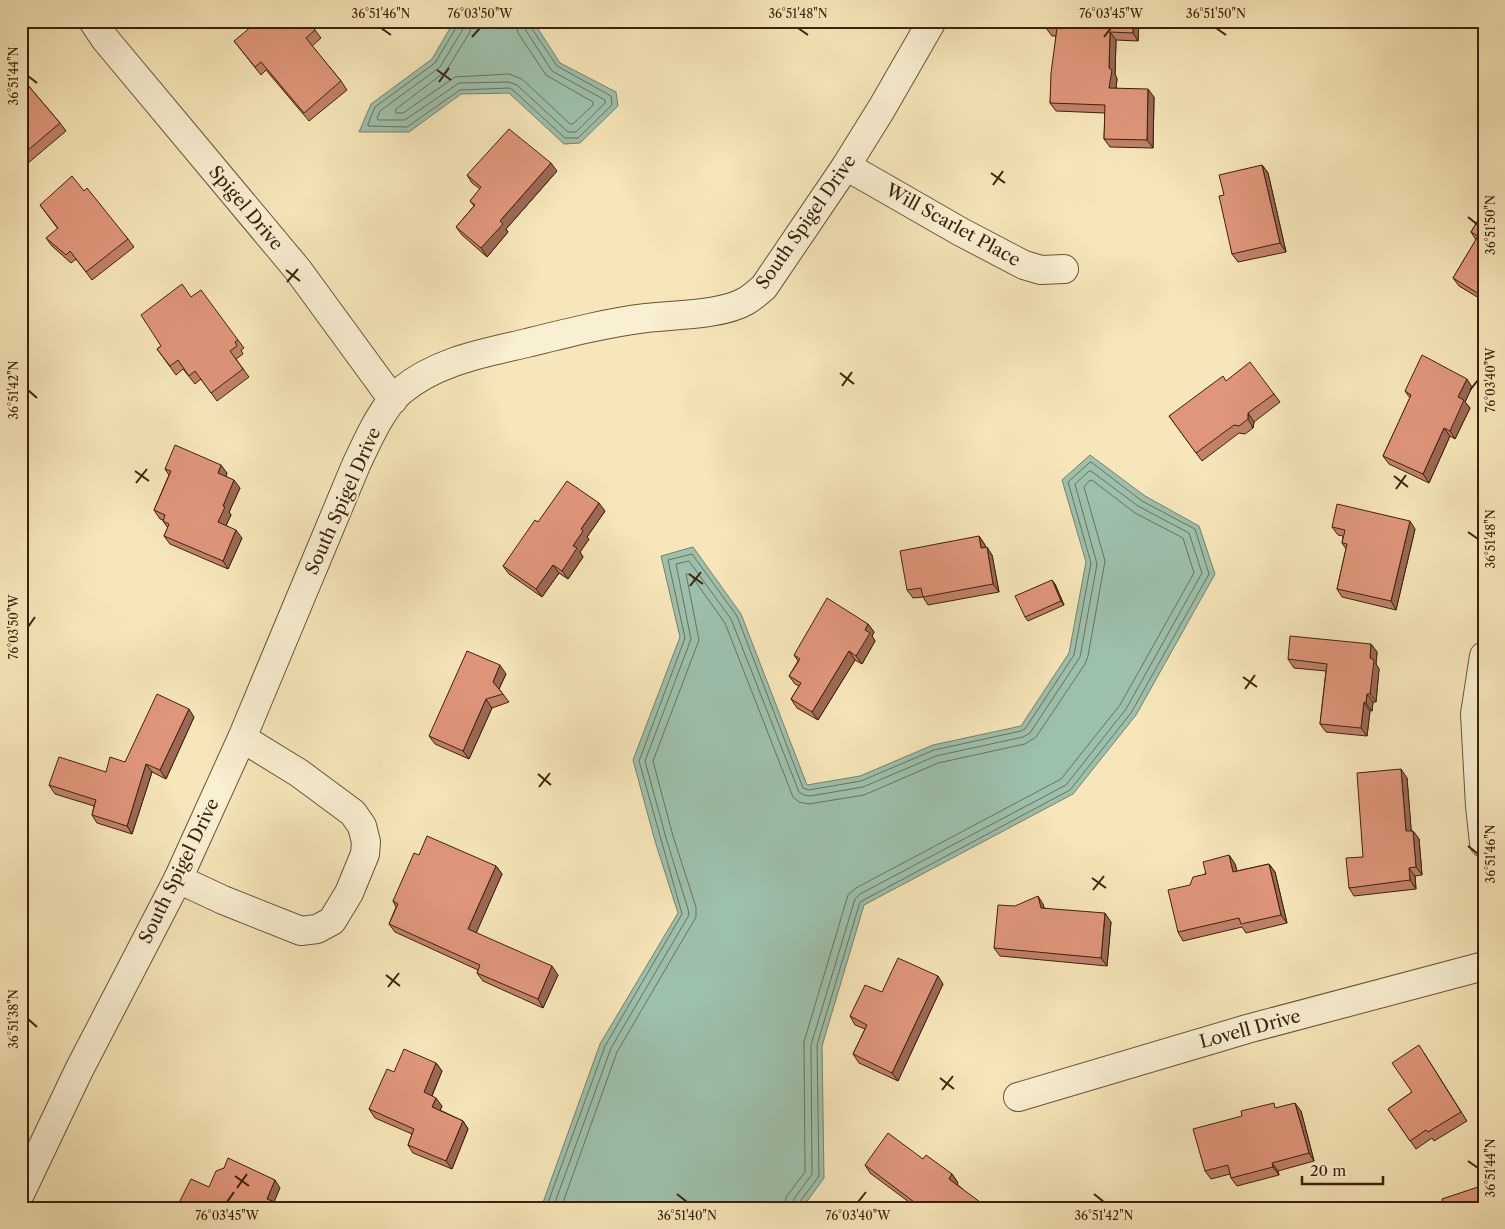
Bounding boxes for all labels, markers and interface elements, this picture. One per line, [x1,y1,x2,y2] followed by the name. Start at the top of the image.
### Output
[352,6,411,21] text: 36°51'46"N
[448,6,513,21] text: 76°03'50"W
[768,6,828,21] text: 36°51'48"N
[1079,6,1144,21] text: 76°03'45"W
[1186,6,1246,21] text: 36°51'50"N
[6,46,21,105] text: 36°51'44"N
[751,151,861,293] street label: South Spigel Drive
[204,161,288,255] street label: Spigel Drive
[881,178,1024,271] street label: Will Scarlet Place
[1483,195,1498,255] text: 36°51'50"N
[1483,347,1498,412] text: 76°03'40"W
[6,360,21,419] text: 36°51'42"N
[301,424,385,578] street label: South Spigel Drive
[1483,509,1498,569] text: 36°51'48"N
[6,594,21,659] text: 76°03'50"W
[134,795,224,947] street label: South Spigel Drive
[1483,824,1498,883] text: 36°51'46"N
[6,989,21,1049] text: 36°51'38"N
[1197,1005,1303,1053] street label: Lovell Drive
[1483,1138,1498,1197] text: 36°51'44"N
[1302,1154,1384,1186] scale bar
[1310,1161,1346,1180] text: 20 m
[195,1208,260,1223] text: 76°03'45"W
[657,1208,717,1223] text: 36°51'40"N
[826,1208,891,1223] text: 76°03'40"W
[1075,1208,1134,1223] text: 36°51'42"N

